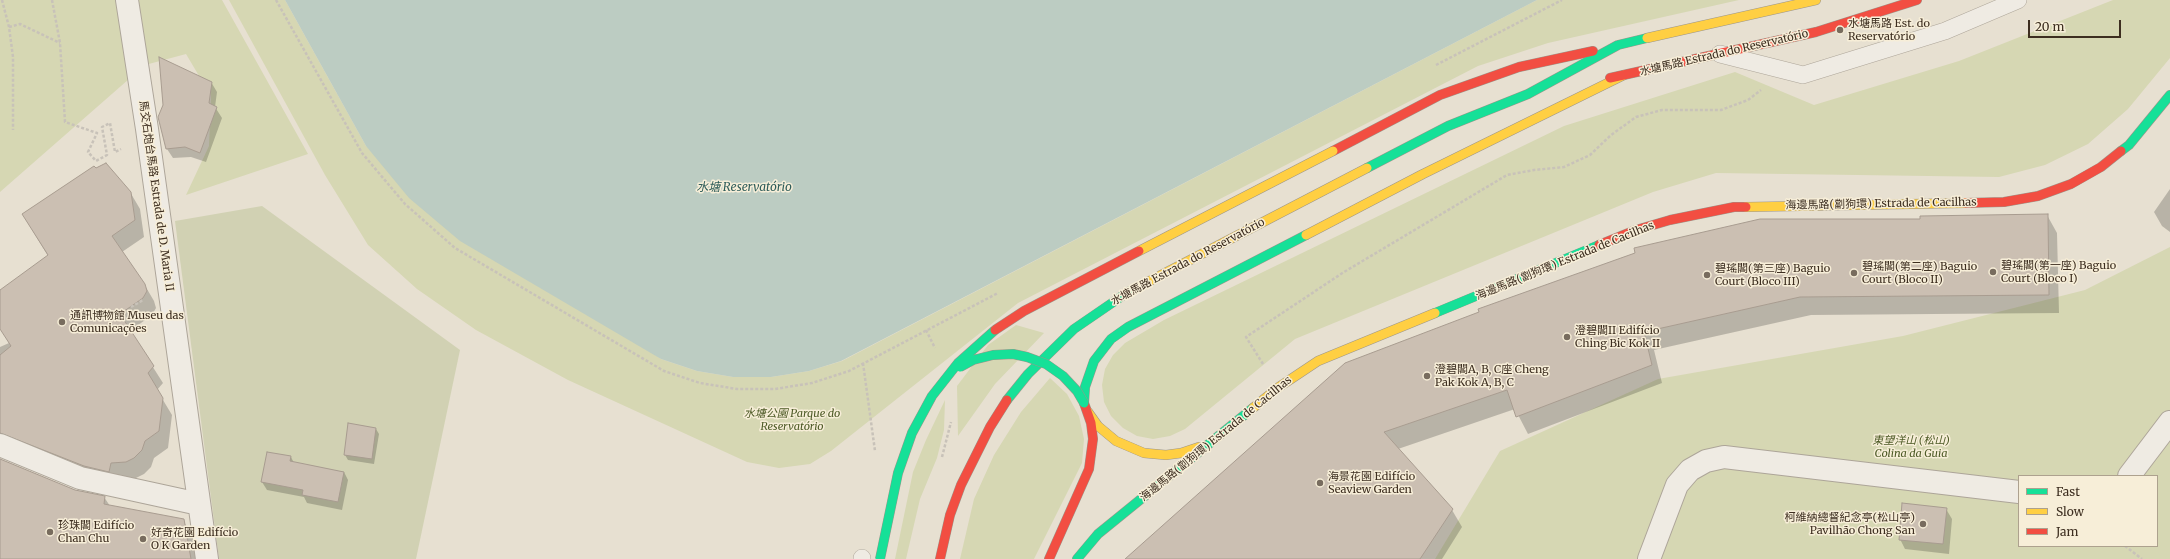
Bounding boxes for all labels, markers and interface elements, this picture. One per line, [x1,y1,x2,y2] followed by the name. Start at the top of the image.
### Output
[2030,12,2123,38] scale bar
[1848,17,1930,43] place label: 水塘馬路 Est. do Reservatório
[2035,19,2064,34] text: 20 m
[1835,25,1845,35] marker: 水塘馬路 Est. do Reservatório
[1639,27,1809,79] street label: 水塘馬路 Estrada do Reservatório
[136,100,176,292] street label: 馬交石炮台馬路 Estrada de D. Maria II
[696,181,792,195] water label: 水塘 Reservatório
[1785,196,1977,212] street label: 海邊馬路(劏狗環) Estrada de Cacilhas
[1109,216,1267,308] street label: 水塘馬路 Estrada do Reservatório
[1474,219,1656,303] street label: 海邊馬路(劏狗環) Estrada de Cacilhas
[2001,259,2116,285] place label: 碧瑤閣(第一座) Baguio Court (Bloco I)
[1862,260,1977,286] place label: 碧瑤閣(第二座) Baguio Court (Bloco II)
[1715,262,1830,288] place label: 碧瑤閣(第三座) Baguio Court (Bloco III)
[1988,267,1998,277] marker: 碧瑤閣(第一座) Baguio Court (Bloco I)
[1849,268,1859,278] marker: 碧瑤閣(第二座) Baguio Court (Bloco II)
[1702,270,1712,280] marker: 碧瑤閣(第三座) Baguio Court (Bloco III)
[70,309,184,335] place label: 通訊博物館 Museu das Comunicações
[57,317,67,327] marker: 通訊博物館 Museu das Comunicações
[1575,324,1660,350] place label: 澄碧閣II Edifício Ching Bic Kok II
[1562,332,1572,342] marker: 澄碧閣II Edifício Ching Bic Kok II
[1435,363,1549,389] place label: 澄碧閣A, B, C座 Cheng Pak Kok A, B, C
[1422,371,1432,381] marker: 澄碧閣A, B, C座 Cheng Pak Kok A, B, C
[1138,374,1294,504] street label: 海邊馬路(劏狗環) Estrada de Cacilhas
[744,407,840,433] park label: 水塘公園 Parque do Reservatório
[1872,434,1950,460] park label: 東望洋山 (松山) Colina da Guia
[1328,470,1415,496] place label: 海景花園 Edifício Seaview Garden
[2018,475,2158,547] legend
[1315,478,1325,488] marker: 海景花園 Edifício Seaview Garden
[2056,484,2080,499] text: Fast
[2056,504,2084,519] text: Slow
[1785,511,1915,537] place label: 柯維納總督紀念亭(松山亭) Pavilhão Chong San
[58,519,134,545] place label: 珍珠閣 Edifício Chan Chu
[1918,519,1928,529] marker: 柯維納總督紀念亭(松山亭) Pavilhão Chong San
[2056,524,2078,539] text: Jam
[151,526,238,552] place label: 好奇花園 Edifício O K Garden
[45,527,55,537] marker: 珍珠閣 Edifício Chan Chu
[138,534,148,544] marker: 好奇花園 Edifício O K Garden

